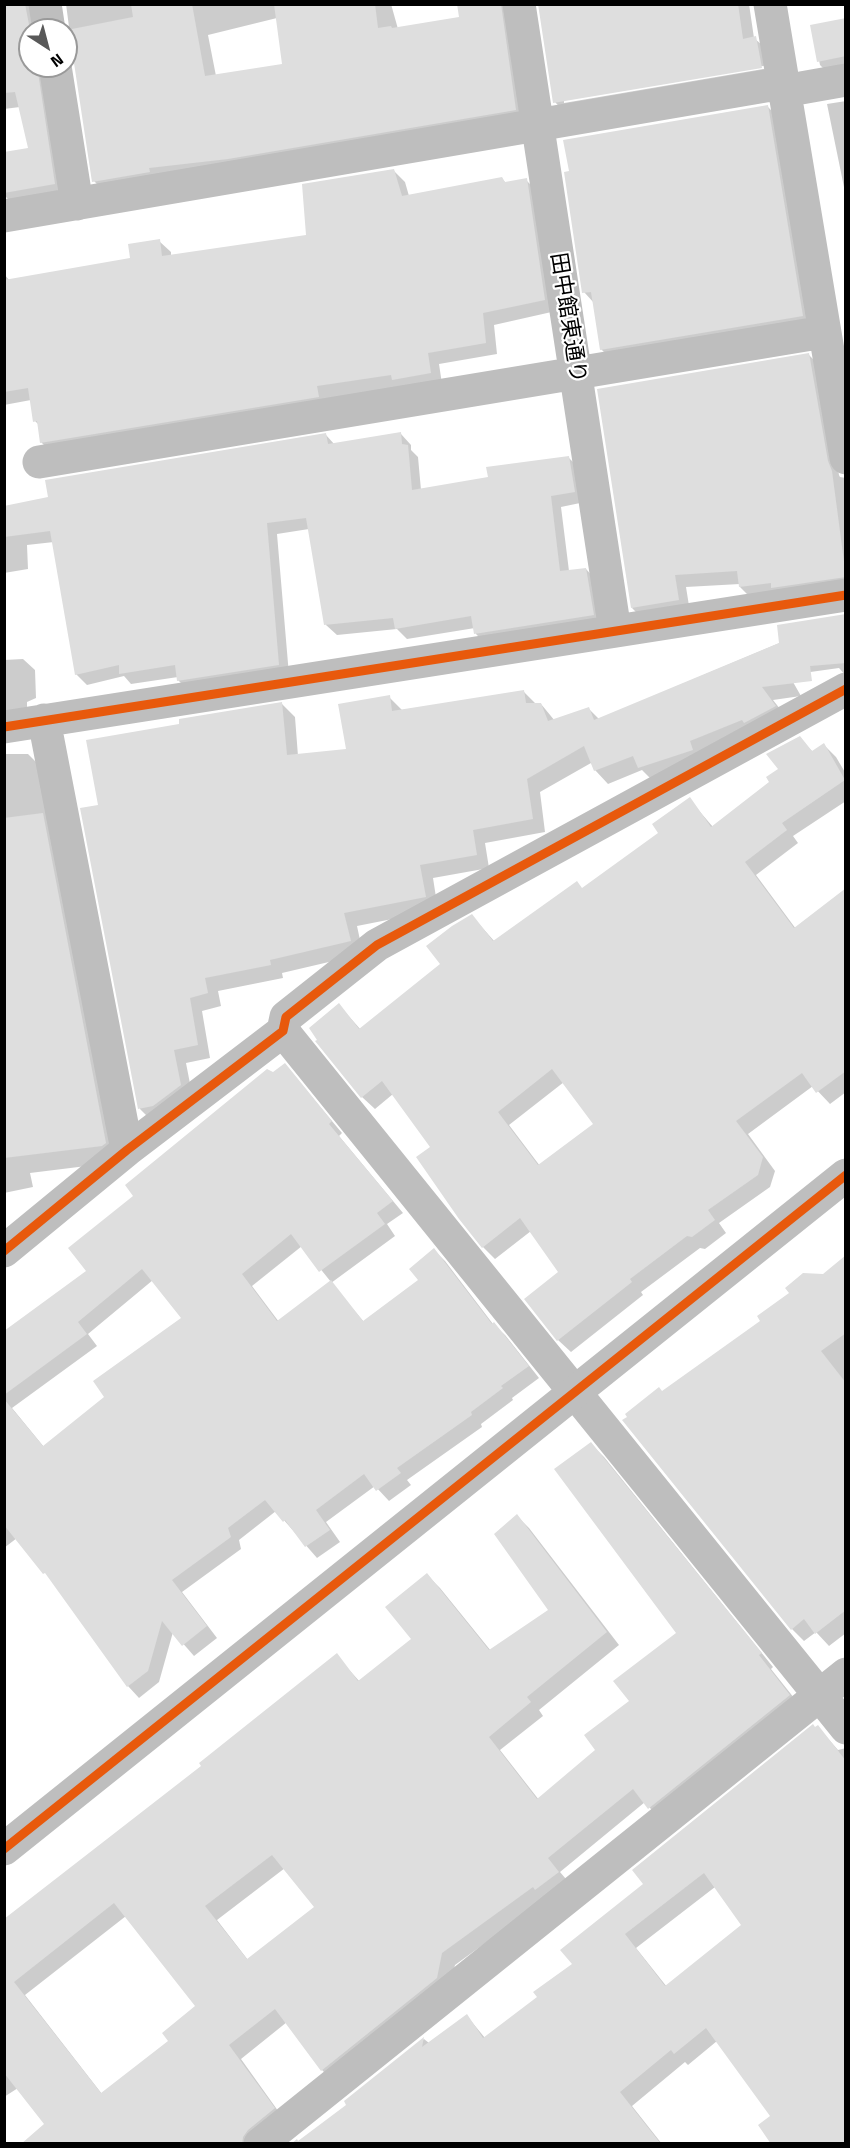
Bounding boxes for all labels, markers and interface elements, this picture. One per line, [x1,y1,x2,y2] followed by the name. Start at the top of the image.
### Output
[18,18,78,78] north arrow
[46,48,69,74] text: N
[544,251,590,385] street label: 田中館東通り

